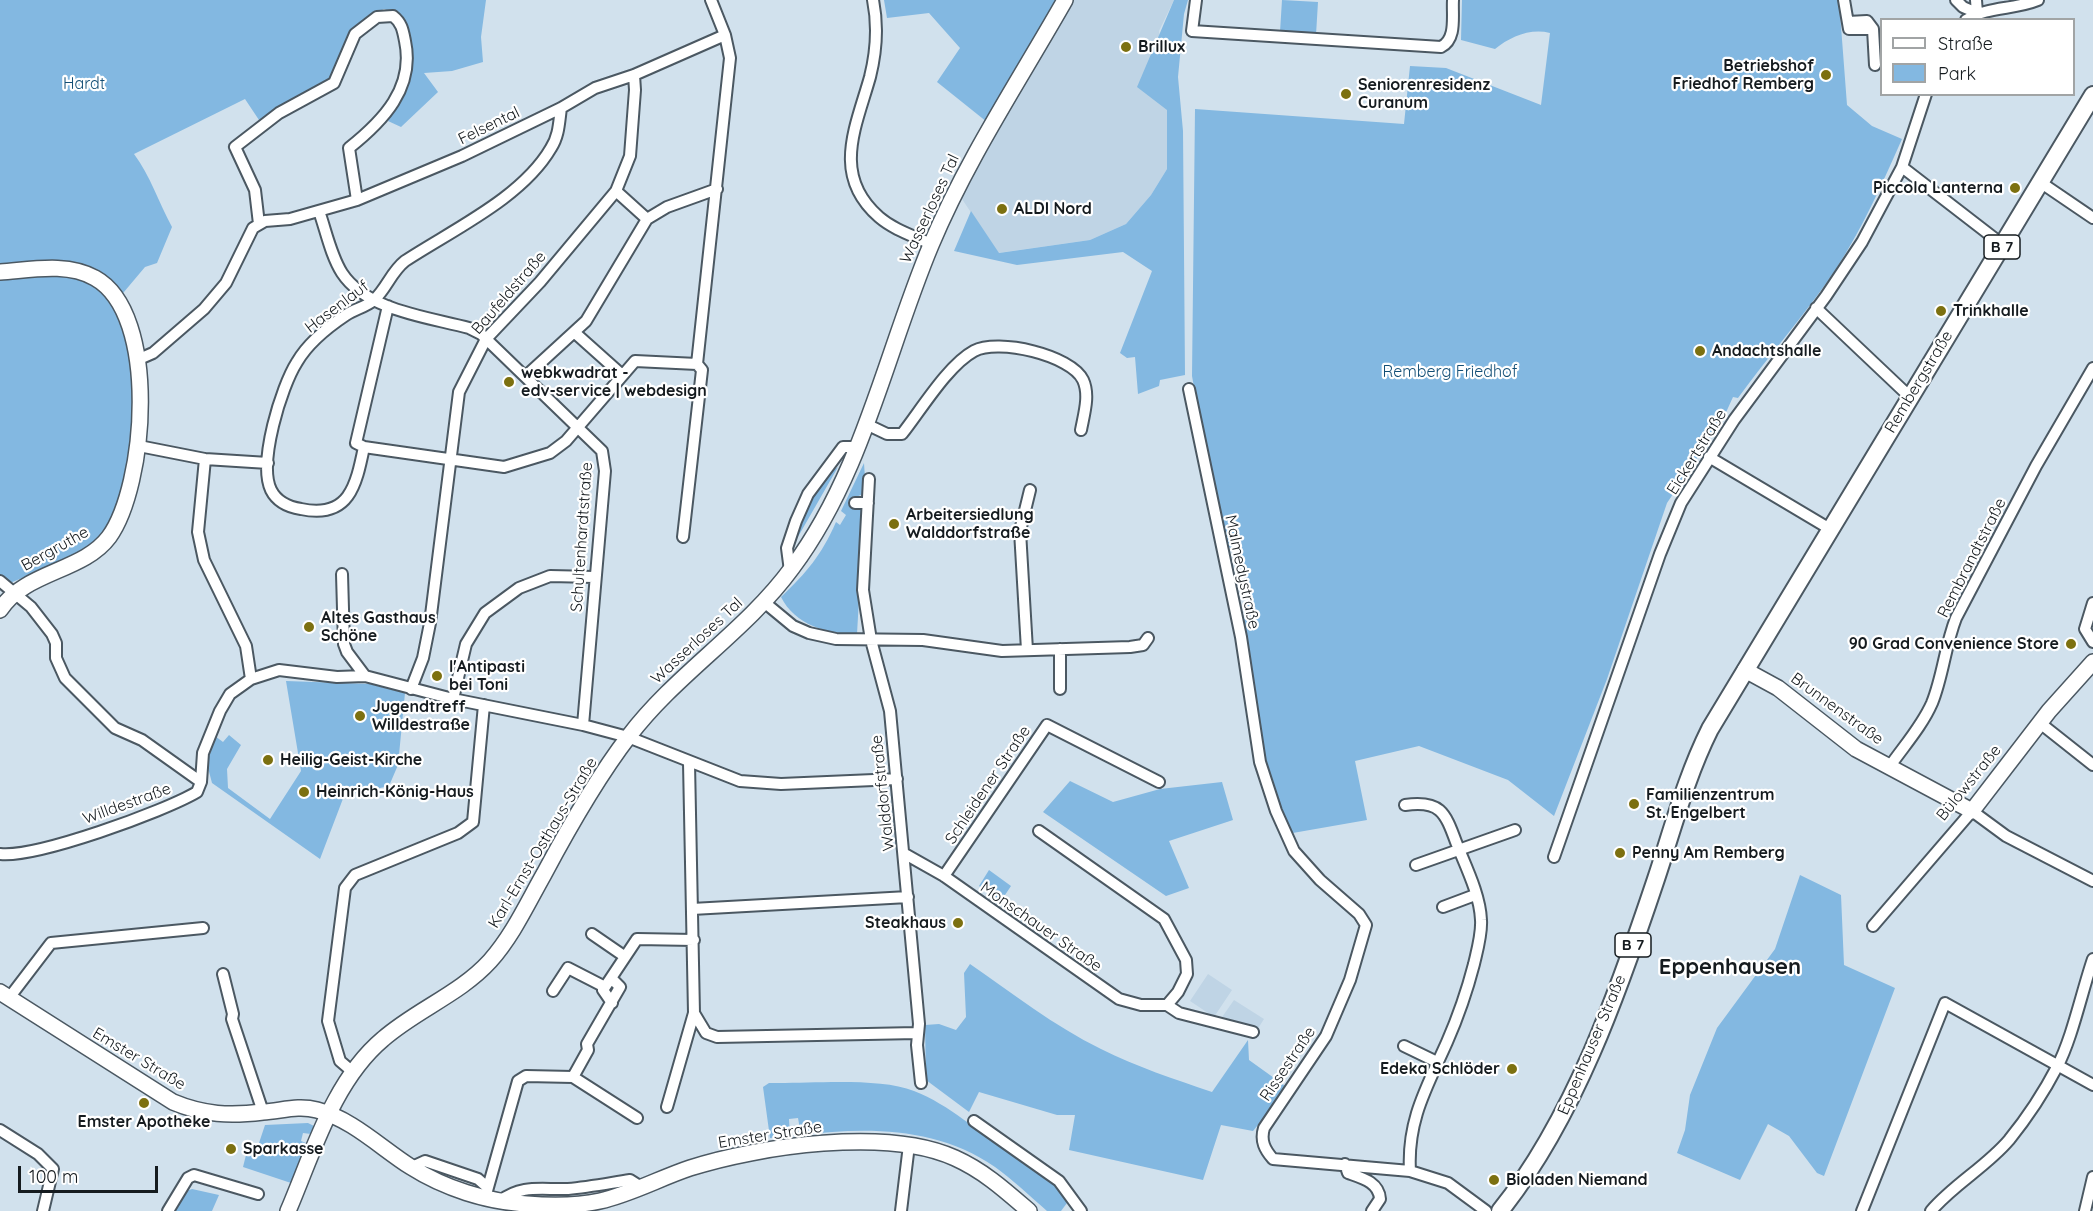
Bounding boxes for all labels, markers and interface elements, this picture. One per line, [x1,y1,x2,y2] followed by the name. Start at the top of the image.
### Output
[1880,18,2075,96] legend
[1938,32,1993,55] text: Straße
[1138,37,1185,57] place label: Brillux
[1119,40,1133,54] marker: Brillux
[1673,56,1814,94] place label: Betriebshof Friedhof Remberg
[1938,62,1976,85] text: Park
[1819,68,1833,82] marker: Betriebshof Friedhof Remberg
[63,74,105,94] park label: Hardt
[1358,75,1490,113] place label: Seniorenresidenz Curanum
[1339,87,1353,101] marker: Seniorenresidenz Curanum
[455,103,523,149] street label: Felsental
[896,151,964,267] street label: Wasserloses Tal
[1873,178,2003,198] place label: Piccola Lanterna
[2008,181,2022,195] marker: Piccola Lanterna
[1014,199,1092,219] place label: ALDI Nord
[995,202,1009,216] marker: ALDI Nord
[1984,235,2020,259] road number: B 7
[468,248,550,338] street label: Baufeldstraße
[301,277,373,337] street label: Hasenlauf
[1953,301,2029,321] place label: Trinkhalle
[1934,304,1948,318] marker: Trinkhalle
[1881,327,1957,437] street label: Rembergstraße
[1712,341,1821,361] place label: Andachtshalle
[1693,344,1707,358] marker: Andachtshalle
[1382,362,1518,382] park label: Remberg Friedhof
[521,363,707,401] place label: webkwadrat - edv-service | webdesign
[502,375,516,389] marker: webkwadrat - edv-service | webdesign
[1663,406,1731,498] street label: Eickertstraße
[567,461,597,613] street label: Schultenhardtstraße
[1934,495,2010,621] street label: Rembrandtstraße
[906,505,1034,543] place label: Arbeitersiedlung Walddorfstraße
[1221,513,1263,631] street label: Malmedystraße
[887,517,901,531] marker: Arbeitersiedlung Walddorfstraße
[18,523,92,575] street label: Bergruthe
[647,594,747,688] street label: Wasserloses Tal
[321,608,436,646] place label: Altes Gasthaus Schöne
[302,620,316,634] marker: Altes Gasthaus Schöne
[1849,634,2059,654] place label: 90 Grad Convenience Store
[2064,637,2078,651] marker: 90 Grad Convenience Store
[449,657,525,695] place label: l'Antipasti bei Toni
[430,669,444,683] marker: l'Antipasti bei Toni
[1787,669,1887,749] street label: Brunnenstraße
[372,697,470,735] place label: Jugendtreff Willdestraße
[353,709,367,723] marker: Jugendtreff Willdestraße
[941,722,1035,848] street label: Schleidener Straße
[867,734,899,852] street label: Walddorfstraße
[1933,741,2005,825] street label: Bülowstraße
[280,750,422,770] place label: Heilig-Geist-Kirche
[261,753,275,767] marker: Heilig-Geist-Kirche
[484,754,602,932] street label: Karl-Ernst-Osthaus-Straße
[80,779,174,829] street label: Willdestraße
[316,782,474,802] place label: Heinrich-König-Haus
[297,785,311,799] marker: Heinrich-König-Haus
[1646,785,1775,823] place label: Familienzentrum St. Engelbert
[1627,797,1641,811] marker: Familienzentrum St. Engelbert
[1632,843,1785,863] place label: Penny Am Remberg
[1613,846,1627,860] marker: Penny Am Remberg
[976,878,1106,976] street label: Monschauer Straße
[865,913,946,933] place label: Steakhaus
[951,916,965,930] marker: Steakhaus
[1615,933,1651,957] road number: B 7
[1659,954,1801,980] district label: Eppenhausen
[1554,972,1630,1118] street label: Eppenhauser Straße
[1256,1023,1320,1105] street label: Rissestraße
[89,1024,189,1094] street label: Emster Straße
[1380,1059,1500,1079] place label: Edeka Schlöder
[1505,1062,1519,1076] marker: Edeka Schlöder
[137,1096,151,1110] marker: Emster Apotheke
[78,1112,210,1132] place label: Emster Apotheke
[717,1117,823,1153] street label: Emster Straße
[243,1139,324,1159] place label: Sparkasse
[224,1142,238,1156] marker: Sparkasse
[21,1154,160,1192] scale bar
[29,1165,78,1188] text: 100 m
[1506,1170,1647,1190] place label: Bioladen Niemand
[1487,1173,1501,1187] marker: Bioladen Niemand

